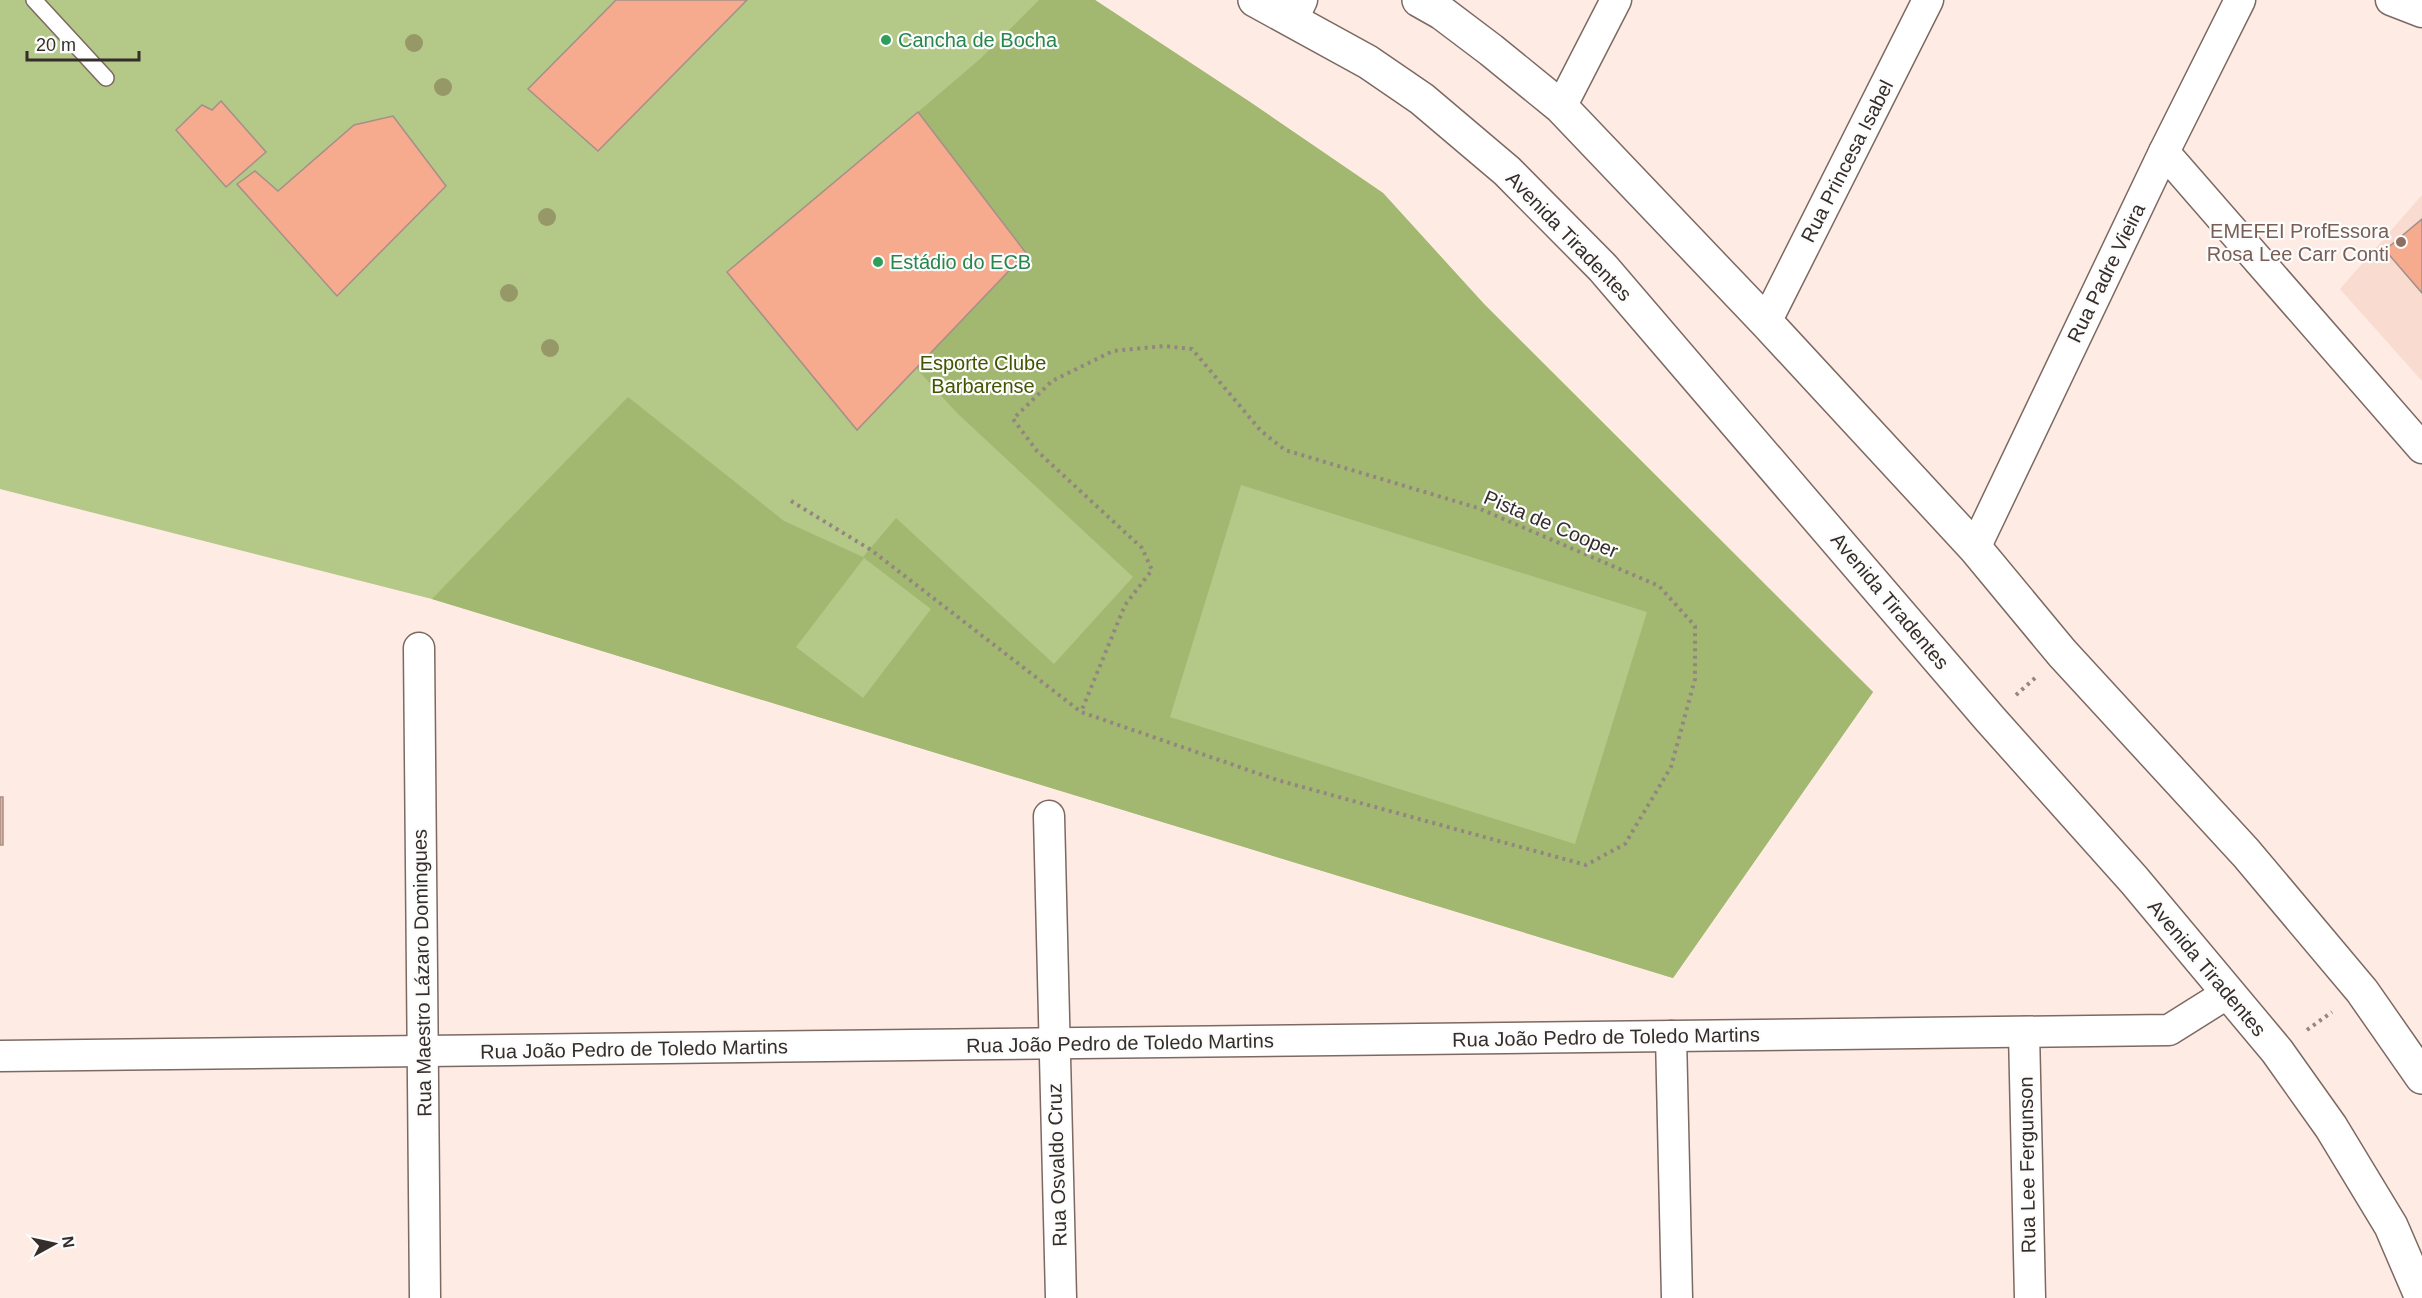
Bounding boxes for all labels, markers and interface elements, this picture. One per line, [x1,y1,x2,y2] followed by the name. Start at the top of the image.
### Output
[27,24,140,62] scale bar
[898,29,1058,51] place label: Cancha de Bocha
[879,33,893,47] marker: Cancha de Bocha
[36,35,76,55] text: 20 m
[1797,76,1897,246] street label: Rua Princesa Isabel
[1502,167,1636,305] street label: Avenida Tiradentes
[2063,199,2150,346] street label: Rua Padre Vieira
[2207,220,2390,265] place label: EMEFEI ProfEssora Rosa Lee Carr Conti
[2394,235,2408,249] marker: EMEFEI ProfEssora Rosa Lee Carr Conti
[890,251,1031,273] place label: Estádio do ECB
[871,255,885,269] marker: Estádio do ECB
[920,352,1046,397] park label: Esporte Clube Barbarense
[1481,486,1622,562] street label: Pista de Cooper
[1827,528,1953,674] street label: Avenida Tiradentes
[408,829,436,1117] street label: Rua Maestro Lázaro Domingues
[2144,895,2270,1041] street label: Avenida Tiradentes
[1452,1023,1760,1051] street label: Rua João Pedro de Toledo Martins
[966,1029,1274,1057] street label: Rua João Pedro de Toledo Martins
[480,1035,788,1063] street label: Rua João Pedro de Toledo Martins
[2014,1076,2040,1254] street label: Rua Lee Fergunson
[1043,1083,1071,1247] street label: Rua Osvaldo Cruz
[24,1214,84,1274] north arrow
[59,1235,78,1249] text: N

